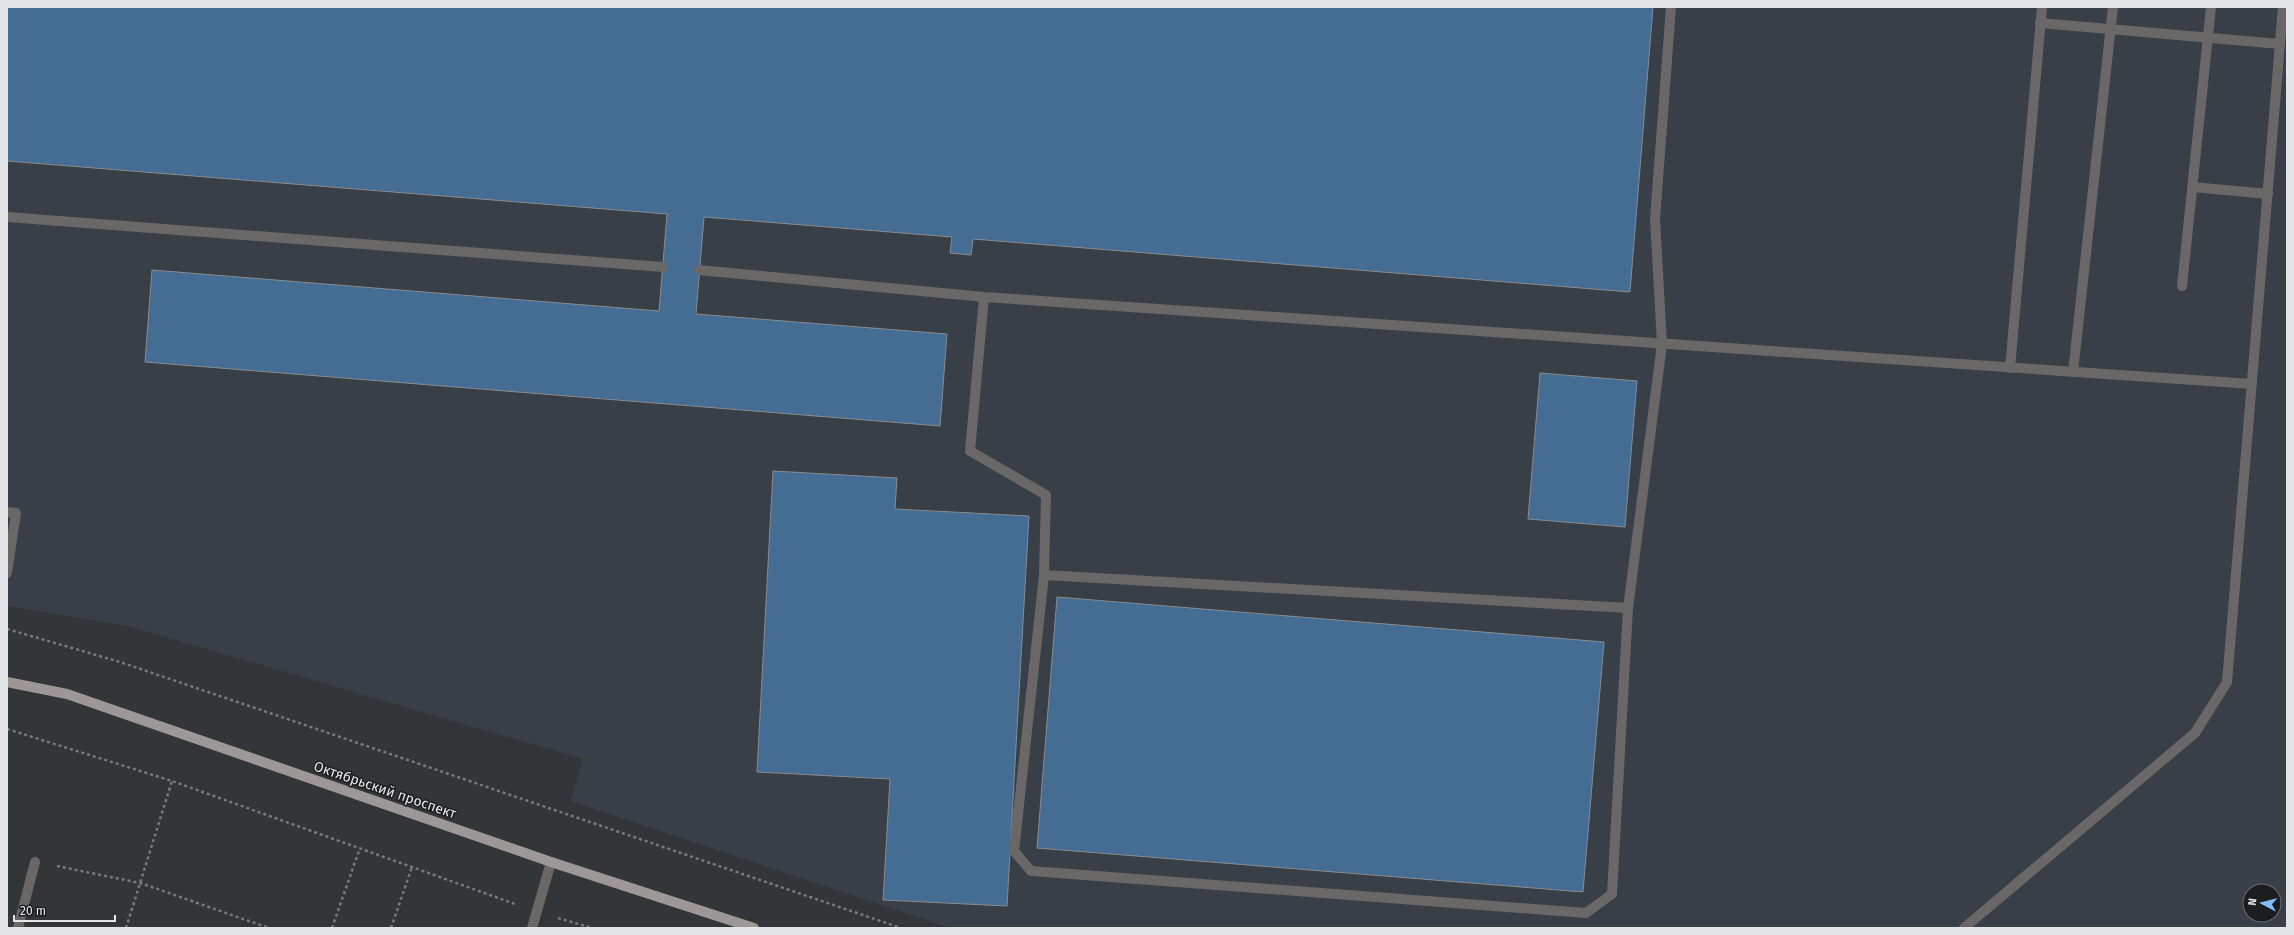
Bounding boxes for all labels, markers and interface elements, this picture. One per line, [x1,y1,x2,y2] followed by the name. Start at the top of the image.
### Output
[311,758,459,823] street label: Октябрьский проспект
[2242,883,2282,923] north arrow
[14,897,115,923] scale bar
[2246,897,2259,906] text: N
[20,904,46,918] text: 20 m

